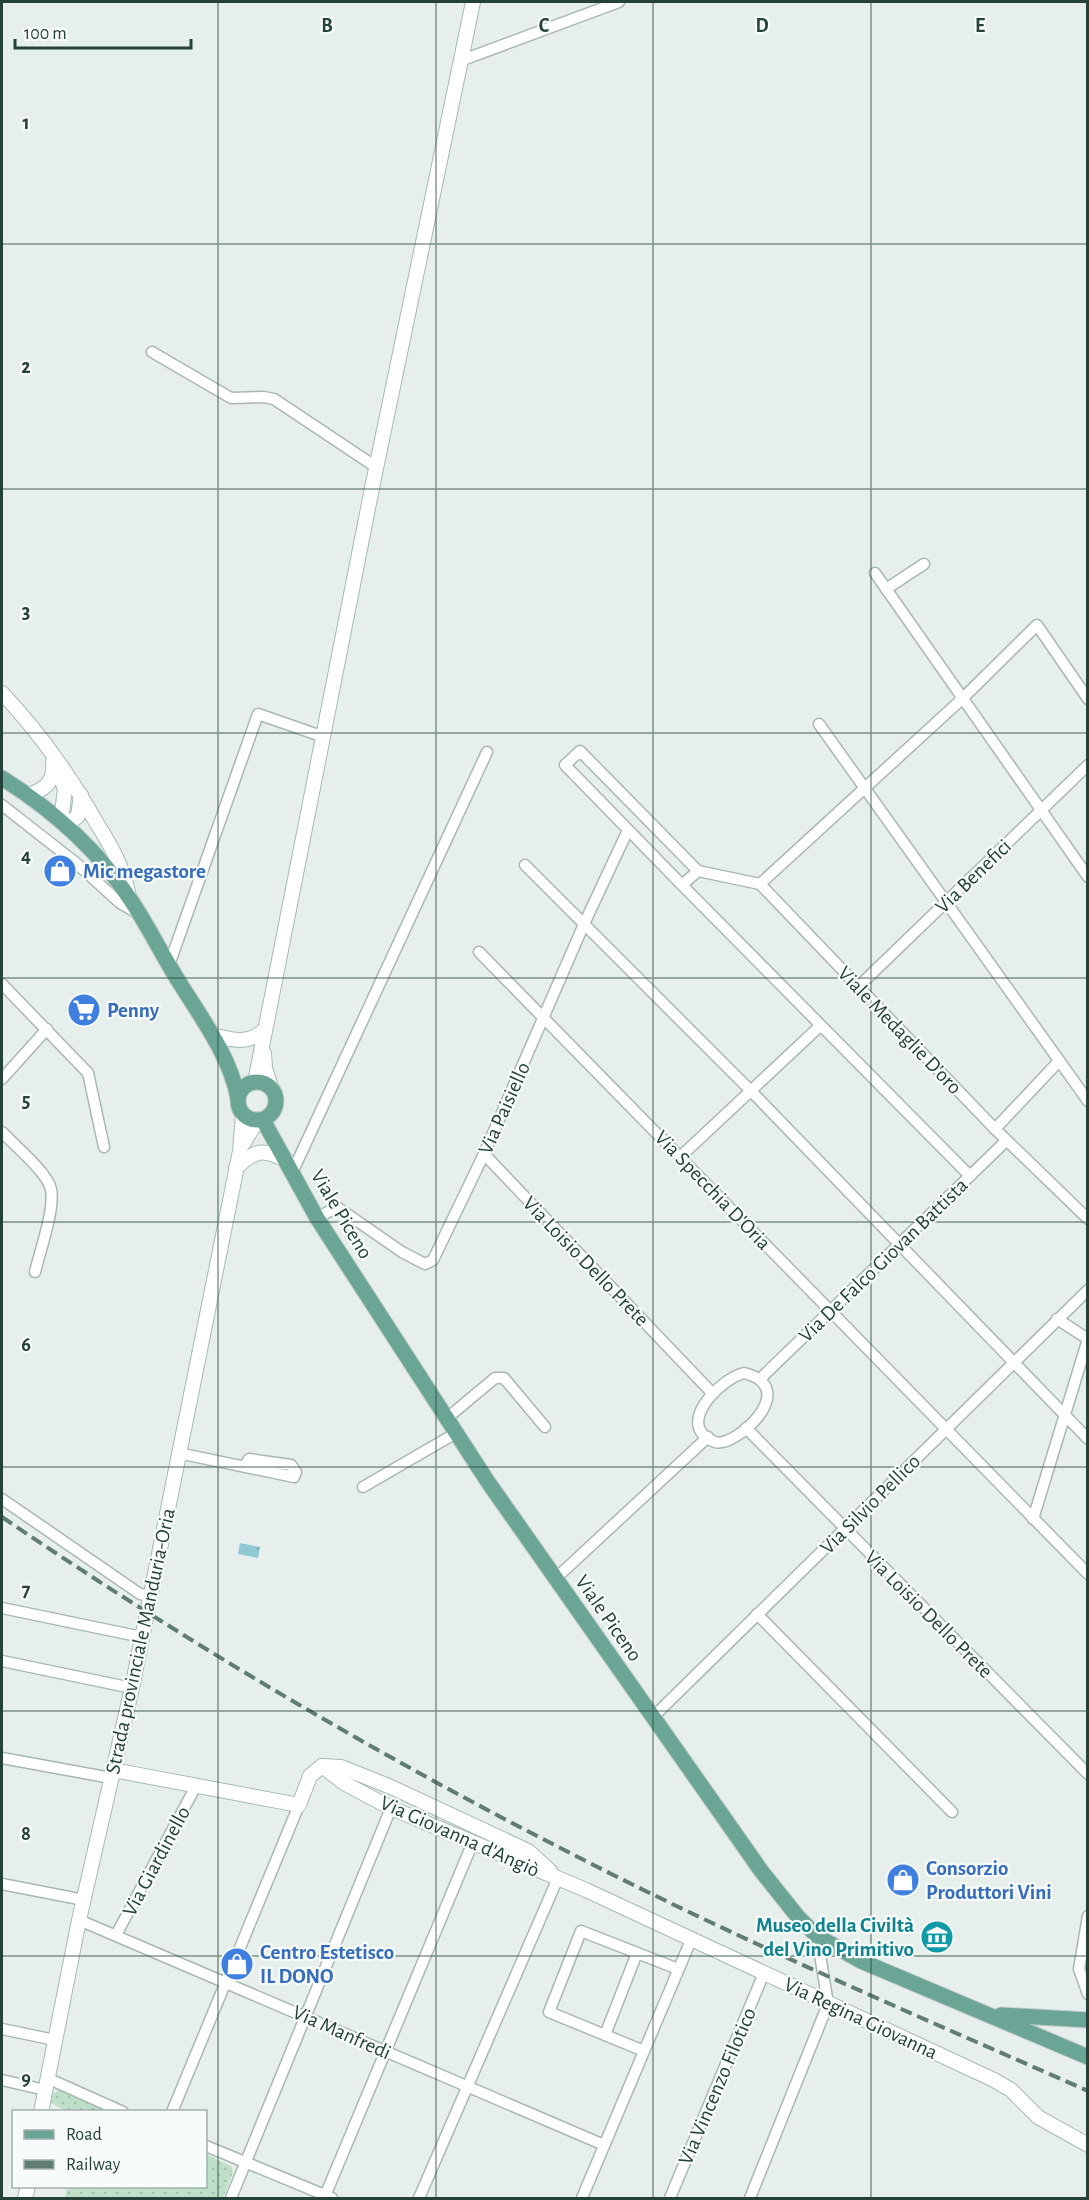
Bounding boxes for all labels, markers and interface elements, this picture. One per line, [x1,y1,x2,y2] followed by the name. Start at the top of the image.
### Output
[15,12,190,50] scale bar
[321,16,333,36] text: B
[539,16,550,36] text: C
[755,16,769,36] text: D
[975,16,985,36] text: E
[24,25,67,43] text: 100 m
[22,113,30,133] text: 1
[21,357,31,377] text: 2
[22,602,30,622] text: 3
[931,835,1015,917] street label: Via Benefici
[21,846,31,866] text: 4
[42,853,78,889] shop icon: Mic megastore
[83,861,206,882] place label: Mic megastore
[834,963,966,1098] street label: Viale Medaglie D'oro
[66,992,102,1028] supermarket icon: Penny
[107,1000,160,1021] place label: Penny
[475,1059,534,1157] street label: Via Paisiello
[22,1091,30,1111] text: 5
[651,1127,775,1254] street label: Via Specchia D'Oria
[307,1166,376,1262] street label: Viale Piceno
[795,1174,972,1346] street label: Via De Falco Giovan Battista
[519,1193,653,1330] street label: Via Loisio Dello Prete
[21,1335,31,1355] text: 6
[816,1450,924,1558] street label: Via Silvio Pellico
[102,1506,179,1776] street label: Strada provinciale Manduria-Oria
[861,1546,997,1682] street label: Via Loisio Dello Prete
[571,1571,646,1665] street label: Viale Piceno
[22,1580,31,1600] text: 7
[377,1792,543,1881] street label: Via Giovanna d'Angiò
[119,1803,194,1920] street label: Via Giardinello
[21,1824,31,1844] text: 8
[926,1858,1052,1903] place label: Consorzio Produttori Vini
[885,1862,921,1898] shop icon: Consorzio Produttori Vini
[756,1915,914,1960] place label: Museo della Civiltà del Vino Primitivo
[919,1919,955,1955] museum icon: Museo della Civiltà del Vino Primitivo
[260,1942,394,1987] place label: Centro Estetisco IL DONO
[219,1946,255,1982] shop icon: Centro Estetisco IL DONO
[781,1974,941,2063] street label: Via Regina Giovanna
[289,2001,394,2063] street label: Via Manfredi
[675,2005,760,2168] street label: Via Vincenzo Filotico
[21,2069,31,2089] text: 9
[12,2110,207,2188] legend
[66,2126,102,2144] text: Road
[66,2156,121,2174] text: Railway

